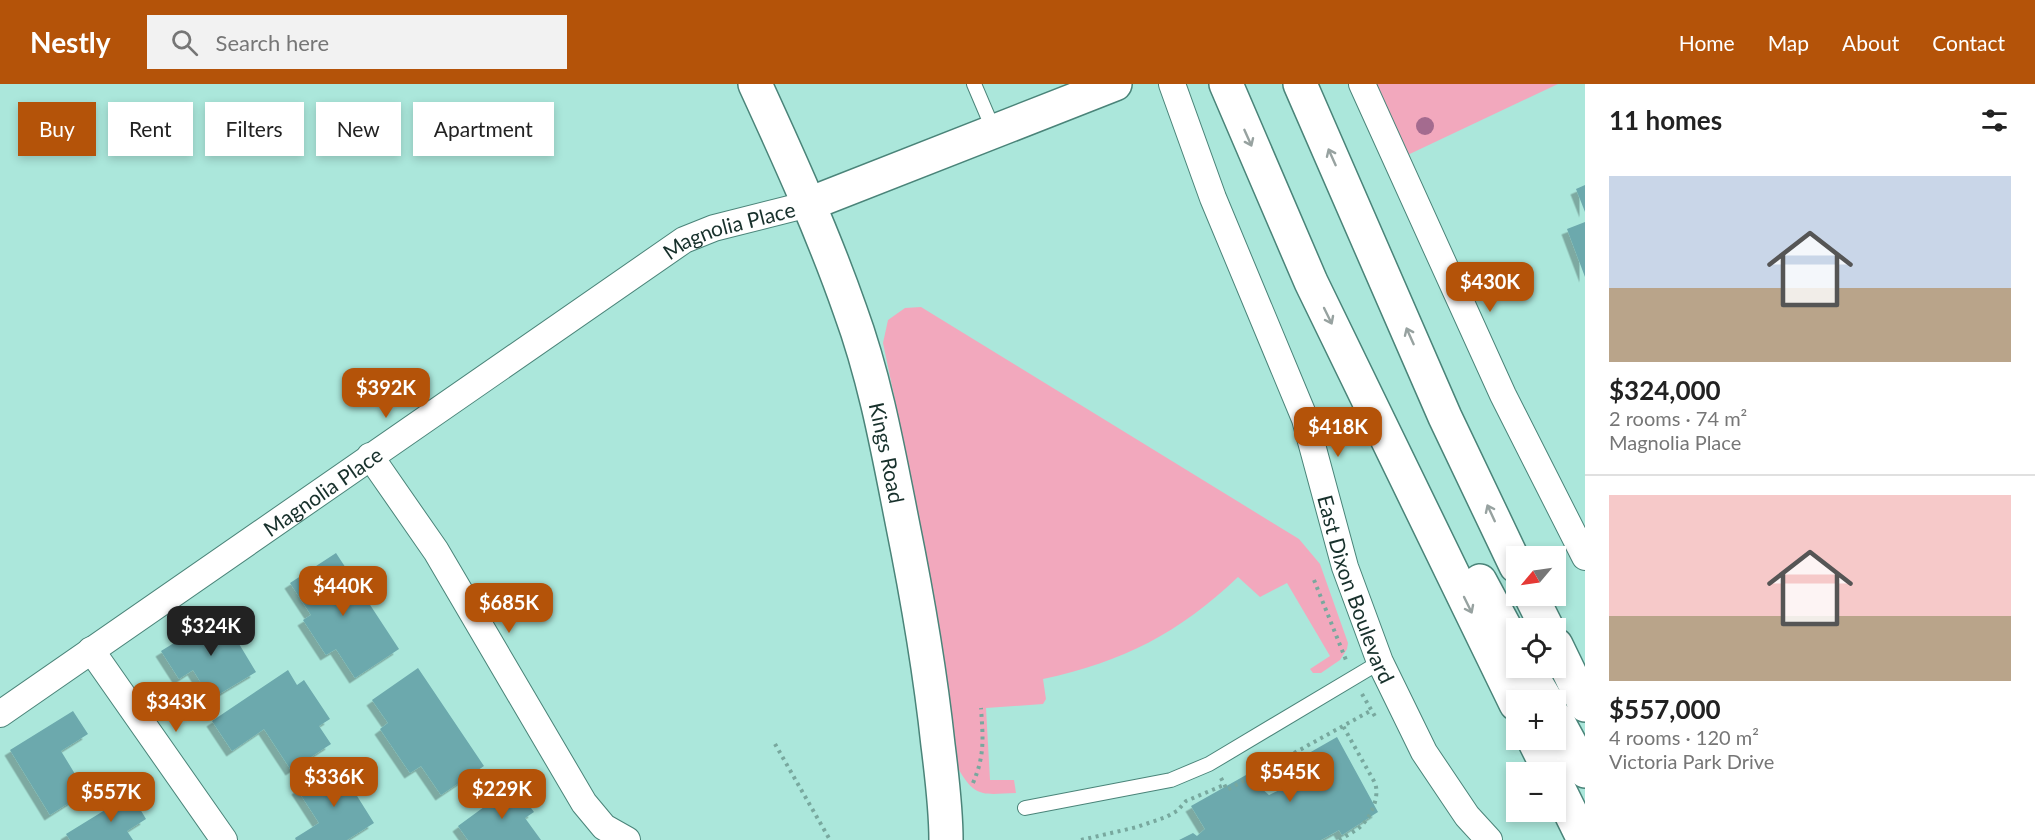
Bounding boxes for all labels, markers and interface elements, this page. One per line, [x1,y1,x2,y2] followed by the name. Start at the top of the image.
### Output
[147,15,567,69] search box
[30,25,111,59] text: Nestly
[168,26,201,59] icon: search
[216,29,329,56] text: Search here
[1679,30,1735,55] text: Home
[1768,30,1809,55] text: Map
[1842,30,1899,55] text: About
[1932,30,2005,55] text: Contact
[18,102,96,156] chip: Buy
[108,102,193,156] chip: Rent
[205,102,304,156] chip: Filters
[316,102,401,156] chip: New
[413,102,554,156] chip: Apartment
[1609,104,1722,136] text: 11 homes
[1978,104,2011,137] icon: filters
[1244,129,1255,147] one-way arrow
[1326,148,1337,167] one-way arrow
[657,196,798,264] street label: Magnolia Place
[1756,215,1864,323] icon: home
[1448,262,1532,313] pin: $430K
[1460,269,1520,293] text: $430K
[1323,307,1334,325] one-way arrow
[1404,327,1415,345] one-way arrow
[344,368,428,419] pin: $392K
[1609,374,1721,406] text: $324,000
[356,375,416,399] text: $392K
[865,400,911,505] street label: Kings Road
[1609,406,1747,430] text: 2 rooms · 74 m²
[1296,407,1380,458] pin: $418K
[1308,414,1368,438] text: $418K
[1609,430,1741,454] text: Magnolia Place
[258,441,386,541] street label: Magnolia Place
[1314,492,1401,687] street label: East Dixon Boulevard
[1485,505,1497,523] one-way arrow
[1756,534,1864,642] icon: home
[1506,546,1566,606] north arrow
[1506,546,1566,822] map controls
[301,566,385,617] pin: $440K
[313,573,373,597] text: $440K
[467,583,551,634] pin: $685K
[479,590,539,614] text: $685K
[1462,596,1474,613] one-way arrow
[169,606,253,657] pin: $324K
[181,613,241,637] text: $324K
[1506,618,1566,678] button: locate
[134,682,218,733] pin: $343K
[146,689,206,713] text: $343K
[1506,690,1566,750] button: +
[1609,693,1721,725] text: $557,000
[1609,725,1759,749] text: 4 rooms · 120 m²
[1609,749,1774,773] text: Victoria Park Drive
[1248,752,1332,803] pin: $545K
[292,757,376,808] pin: $336K
[1260,759,1320,783] text: $545K
[1506,762,1566,822] button: −
[304,764,364,788] text: $336K
[460,769,544,820] pin: $229K
[69,772,153,823] pin: $557K
[472,776,532,800] text: $229K
[81,779,141,803] text: $557K

